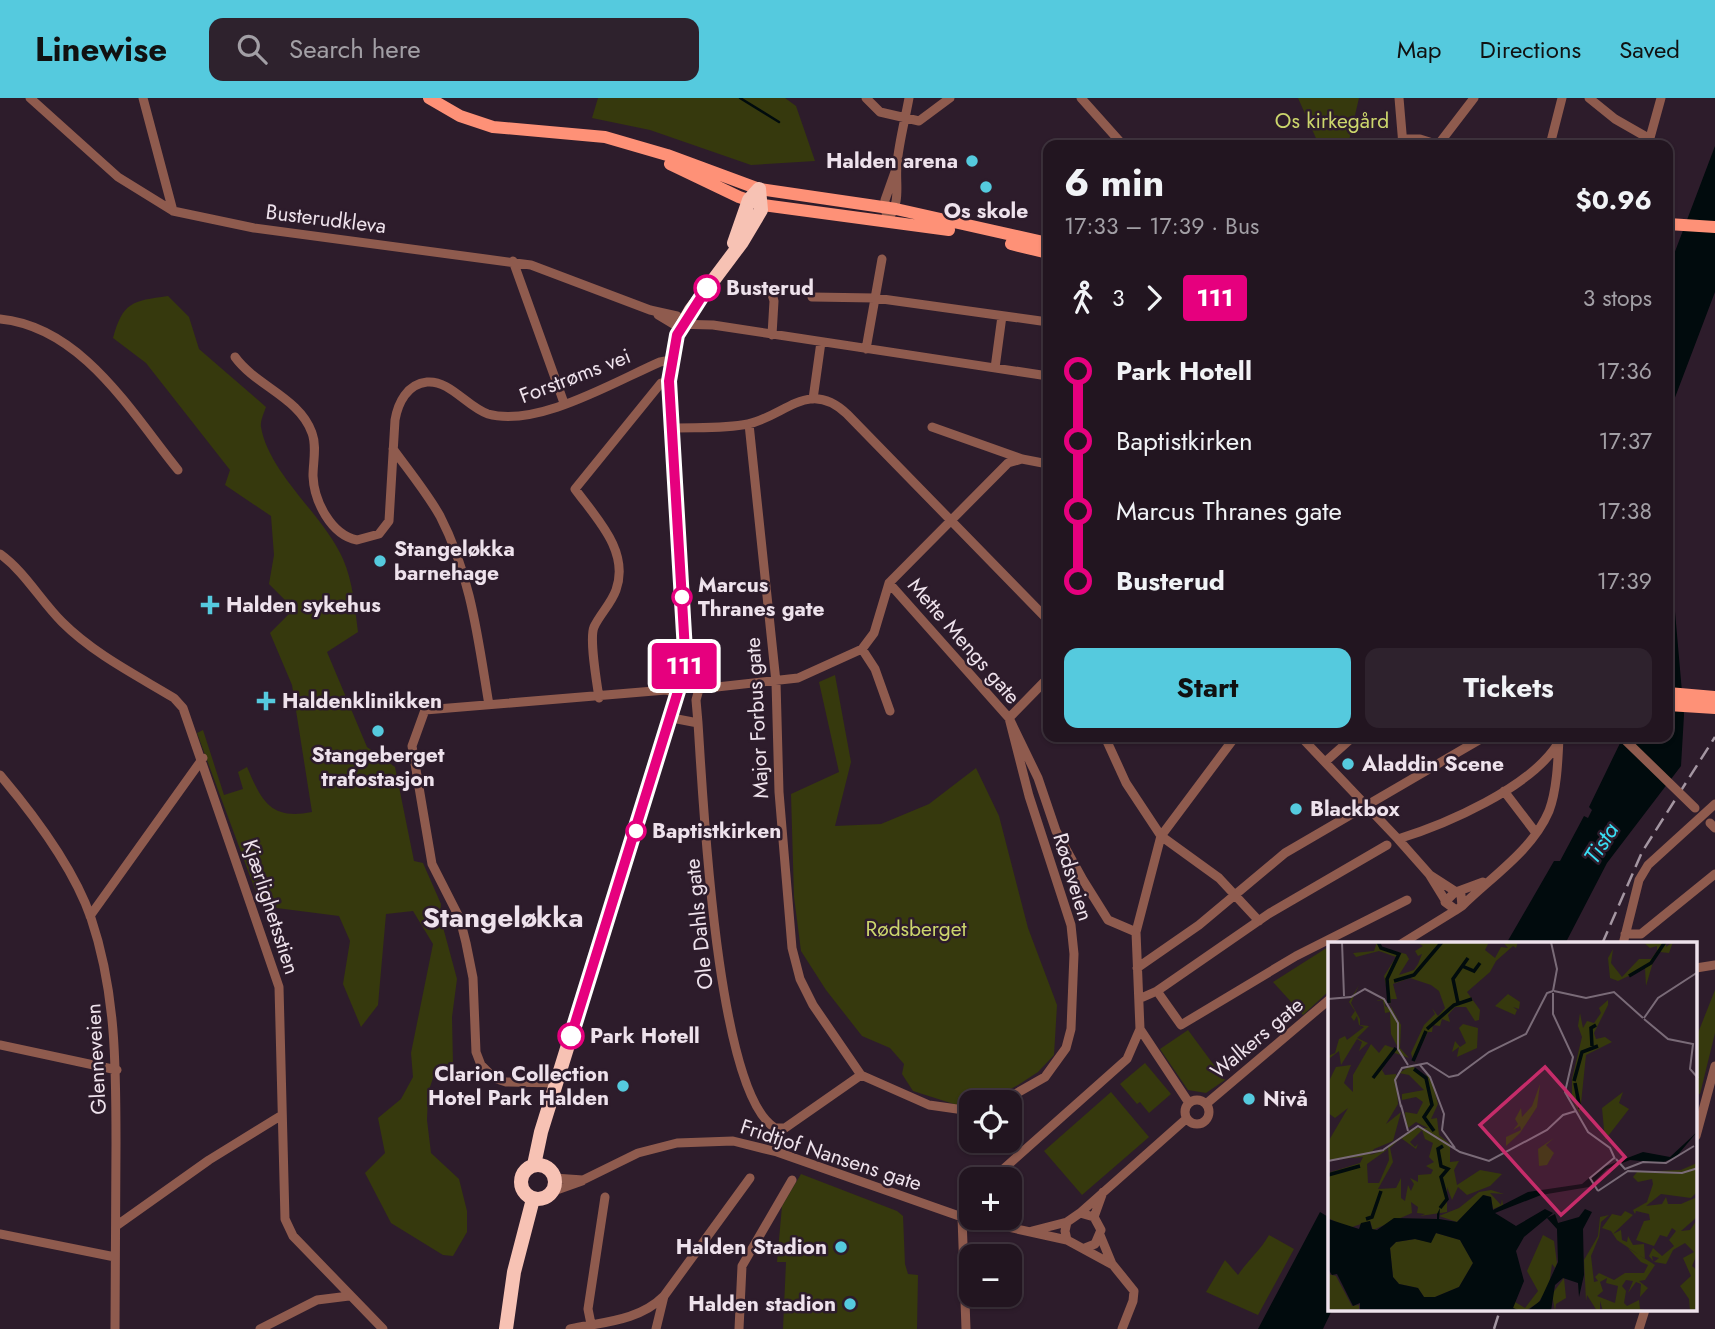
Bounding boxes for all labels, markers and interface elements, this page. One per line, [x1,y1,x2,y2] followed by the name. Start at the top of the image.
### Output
[209,18,699,81] search box
[35,26,167,73] text: Linewise
[233,30,271,68] icon: search
[289,30,421,68] text: Search here
[1397,32,1442,67] text: Map
[1480,32,1581,67] text: Directions
[1619,32,1680,67] text: Saved
[1275,106,1389,136] park label: Os kirkegård
[826,146,958,176] place label: Halden arena
[964,153,980,169] marker: Halden arena
[1064,155,1164,210] text: 6 min
[978,179,994,195] marker: Os skole
[1575,181,1652,219] text: $0.96
[944,196,1028,226] place label: Os skole
[264,197,388,241] street label: Busterudkleva
[1064,209,1259,243] text: 17:33 – 17:39 · Bus
[726,273,814,303] place label: Busterud
[694,275,720,301] marker: Busterud
[1064,279,1102,317] icon: walk
[1135,279,1173,317] icon: forward
[1197,280,1233,315] text: 111
[1112,281,1125,315] text: 3
[1583,281,1652,315] text: 3 stops
[515,341,635,411] street label: Forstrøms vei
[1116,352,1252,390] text: Park Hotell
[1597,354,1652,388] text: 17:36
[1116,422,1253,460] text: Baptistkirken
[1598,424,1652,458] text: 17:37
[1116,492,1342,530] text: Marcus Thranes gate
[1598,494,1652,528] text: 17:38
[394,534,515,588] place label: Stangeløkka barnehage
[372,553,388,569] marker: Stangeløkka barnehage
[1116,562,1225,600] text: Busterud
[1597,564,1652,598] text: 17:39
[698,570,825,624] place label: Marcus Thranes gate
[901,571,1027,711] street label: Mette Mengs gate
[672,587,692,607] marker: Marcus Thranes gate
[226,590,381,620] place label: Halden sykehus
[200,595,220,615] marker: Halden sykehus
[738,636,776,799] street label: Major Forbus gate
[644,643,724,689] line badge: 111
[666,648,702,683] text: 111
[1064,648,1351,728] button: Start
[1365,648,1652,728] button: Tickets
[282,686,442,716] place label: Haldenklinikken
[256,691,276,711] marker: Haldenklinikken
[370,723,386,739] marker: Stangeberget trafostasjon
[312,740,445,794] place label: Stangeberget trafostasjon
[1361,749,1504,779] place label: Aladdin Scene
[1340,756,1356,772] marker: Aladdin Scene
[1310,794,1400,824] place label: Blackbox
[1288,801,1304,817] marker: Blackbox
[1575,815,1627,870] water label: Tista
[652,816,781,846] place label: Baptistkirken
[626,821,646,841] marker: Baptistkirken
[1045,829,1101,925] street label: Rødsveien
[235,836,307,978] street label: Kjærlighetsstien
[677,857,721,991] street label: Ole Dahls gate
[423,897,583,938] district label: Stangeløkka
[865,914,967,944] park label: Rødsberget
[1328,942,1698,1312] inset map
[1204,990,1310,1086] street label: Walkers gate
[78,1003,114,1115] street label: Glenneveien
[590,1021,700,1051] place label: Park Hotell
[558,1023,584,1049] marker: Park Hotell
[428,1059,609,1113] place label: Clarion Collection Hotel Park Halden
[615,1078,631,1094] marker: Clarion Collection Hotel Park Halden
[1263,1084,1308,1114] place label: Nivå
[959,1090,1022,1307] map controls
[959,1090,1022,1153] button: locate
[1241,1091,1257,1107] marker: Nivå
[736,1112,926,1199] street label: Fridtjof Nansens gate
[959,1167,1022,1230] button: +
[676,1232,827,1262] place label: Halden Stadion
[833,1239,849,1255] marker: Halden Stadion
[959,1244,1022,1307] button: −
[688,1289,836,1319] place label: Halden stadion
[842,1296,858,1312] marker: Halden stadion

